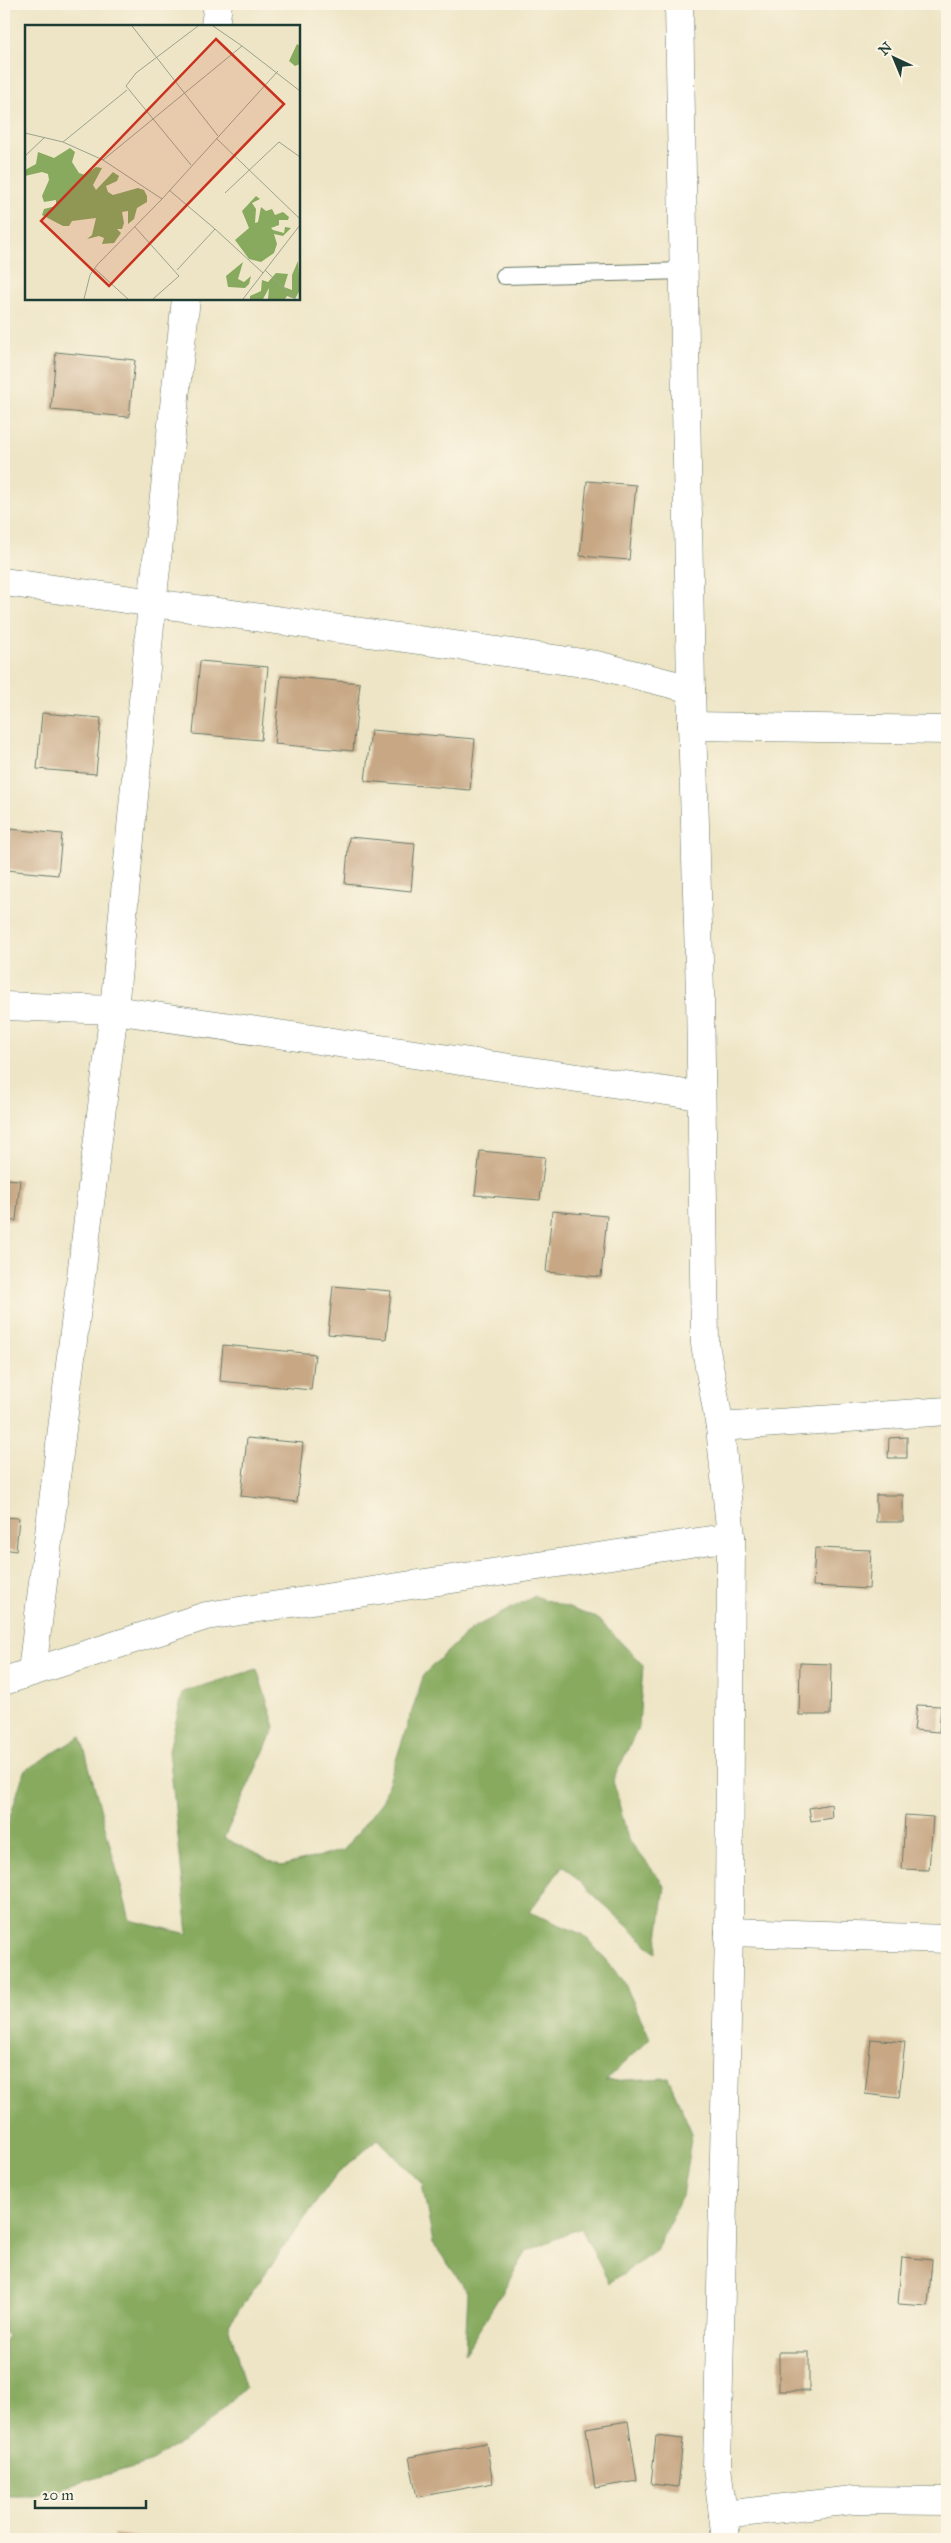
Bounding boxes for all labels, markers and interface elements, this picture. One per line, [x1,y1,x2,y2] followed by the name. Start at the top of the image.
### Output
[25,25,300,300] inset map
[868,32,918,82] north arrow
[875,39,896,59] text: N
[35,2478,146,2510] scale bar
[42,2486,74,2504] text: 20 m

